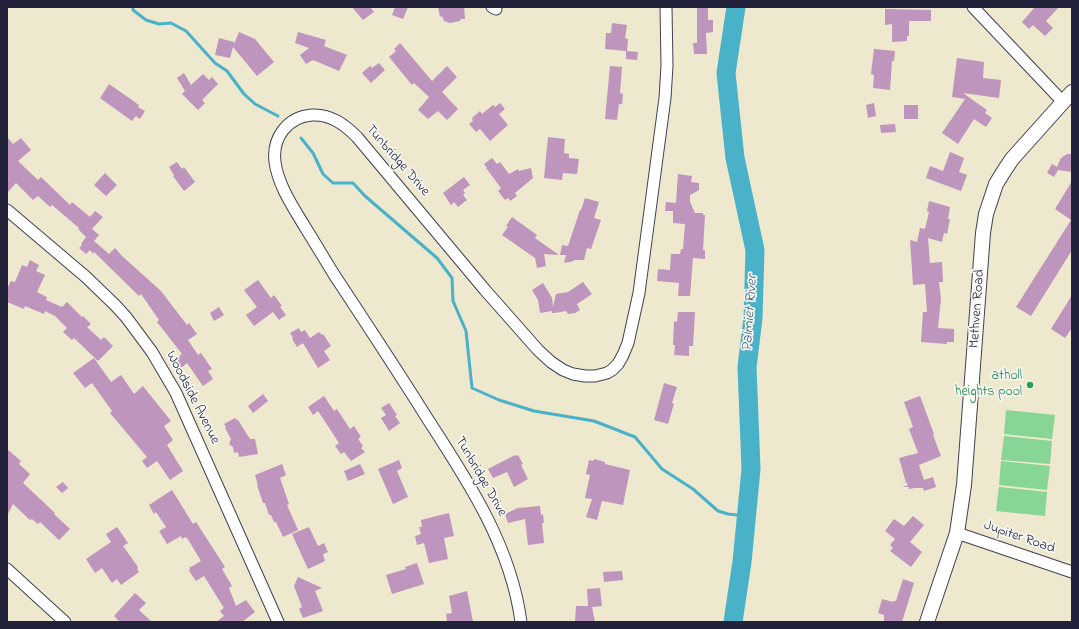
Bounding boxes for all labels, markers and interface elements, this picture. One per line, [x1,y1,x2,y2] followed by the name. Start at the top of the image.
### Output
[361,122,433,200] street label: Tunbridge Drive
[967,269,989,349] street label: Methven Road
[739,274,763,352] water label: Palmiet River
[161,349,223,447] street label: Woodside Avenue
[955,369,1022,402] place label: atholl heights pool
[1025,380,1035,390] marker: atholl heights pool
[450,434,510,520] street label: Tunbridge Drive
[981,518,1057,558] street label: Jupiter Road

